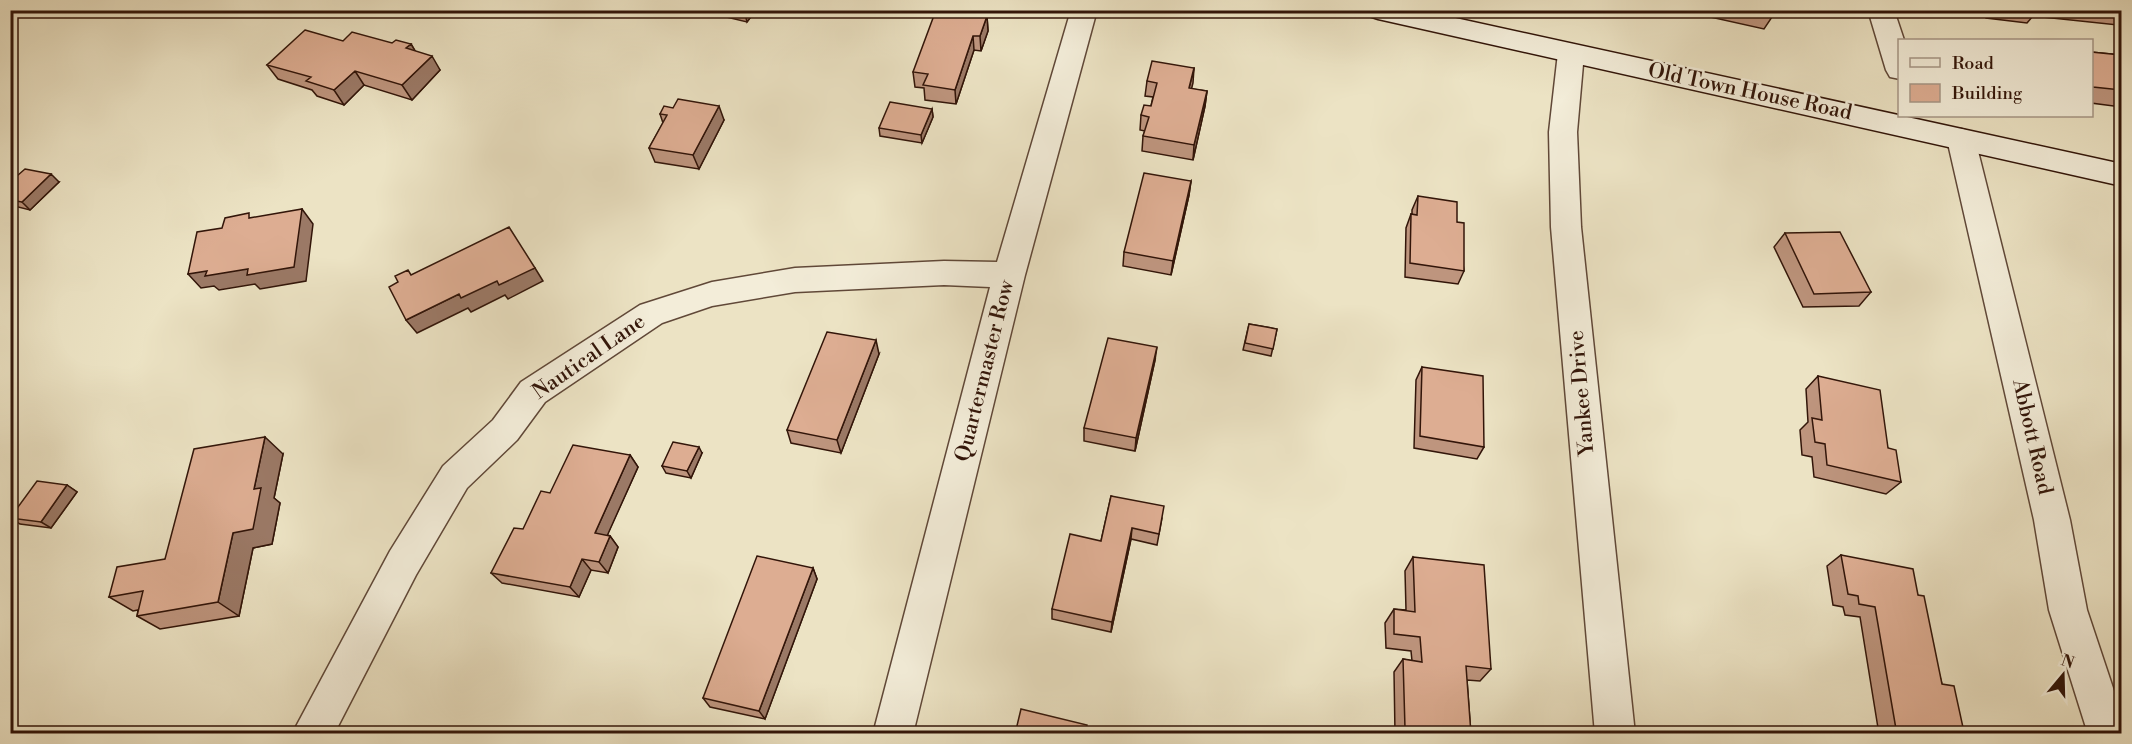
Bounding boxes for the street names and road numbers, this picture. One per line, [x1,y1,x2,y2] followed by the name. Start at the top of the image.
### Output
[1646,58,1854,126] street label: Old Town House Road
[950,277,1020,464] street label: Quartermaster Row
[528,309,650,405] street label: Nautical Lane
[1564,329,1601,458] street label: Yankee Drive
[2006,376,2058,497] street label: Abbott Road

